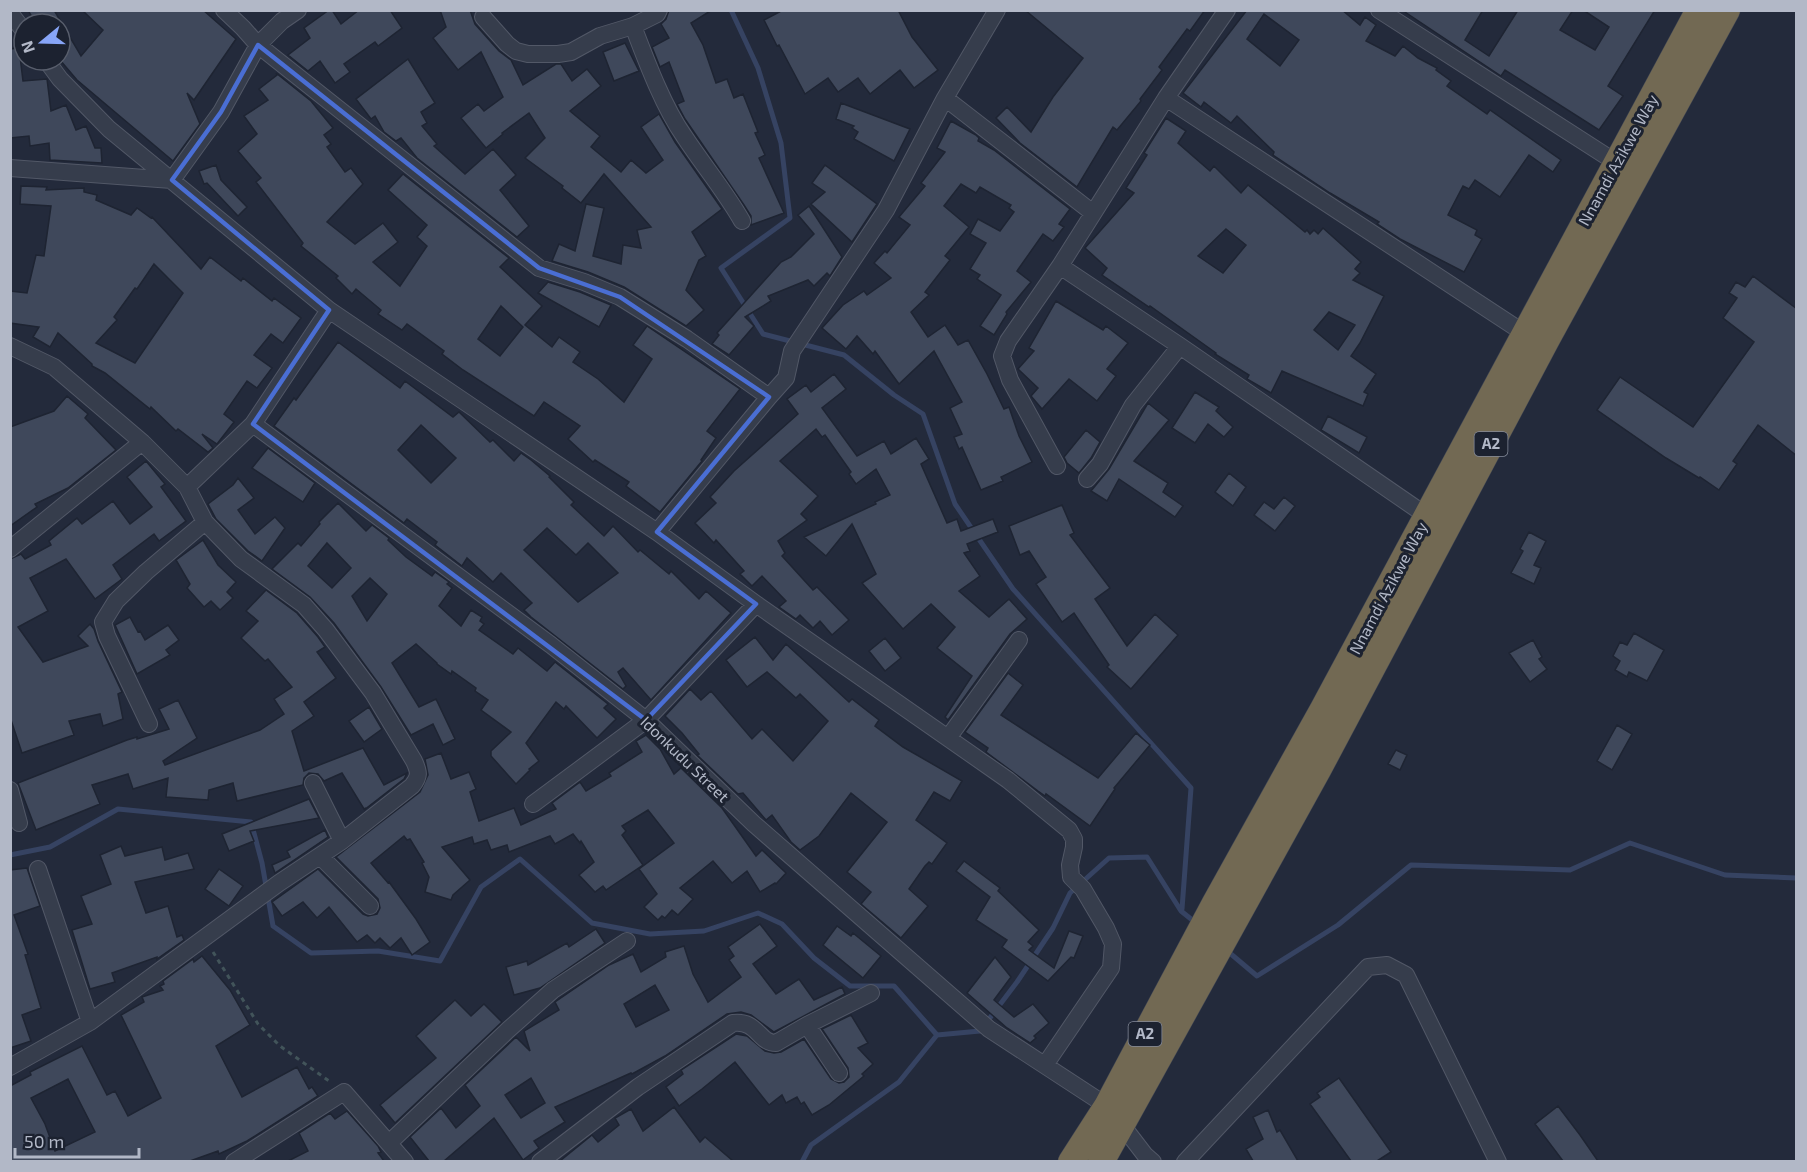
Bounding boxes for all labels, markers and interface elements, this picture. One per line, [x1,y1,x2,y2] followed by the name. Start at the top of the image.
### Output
[12,12,72,72] north arrow
[16,38,38,56] text: N
[1574,90,1662,229] street label: Nnamdi Azikwe Way
[1474,432,1508,456] road number: A2
[1345,518,1431,657] street label: Nnamdi Azikwe Way
[637,712,733,806] street label: Idonkudu Street
[1128,1022,1162,1046] road number: A2
[15,1121,140,1159] scale bar
[24,1130,64,1152] text: 50 m

